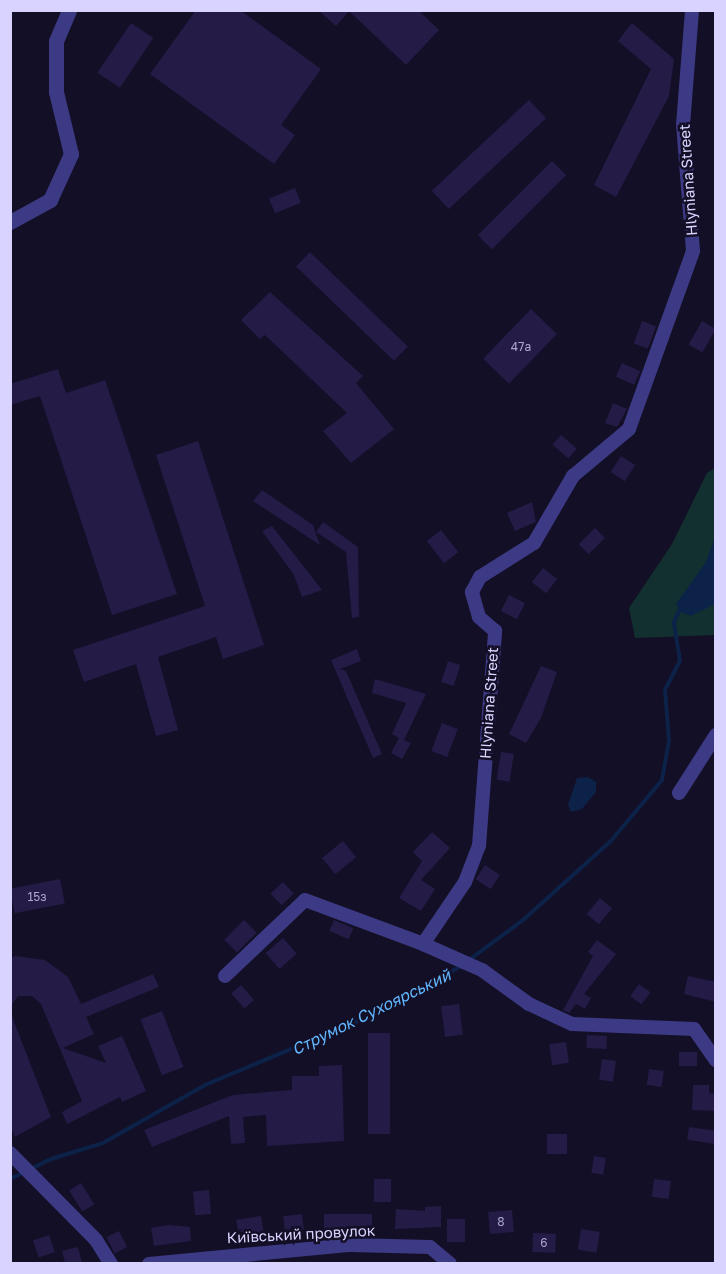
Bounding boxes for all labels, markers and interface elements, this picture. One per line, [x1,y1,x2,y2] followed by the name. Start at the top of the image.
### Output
[675,124,701,236] street label: Hlyniana Street
[511,340,531,354] house number: 47а
[476,647,502,759] street label: Hlyniana Street
[27,890,47,904] house number: 15з
[288,965,454,1059] water label: Струмок Сухоярський
[497,1215,505,1229] house number: 8
[226,1221,376,1247] street label: Київський провулок
[540,1236,548,1250] house number: 6

